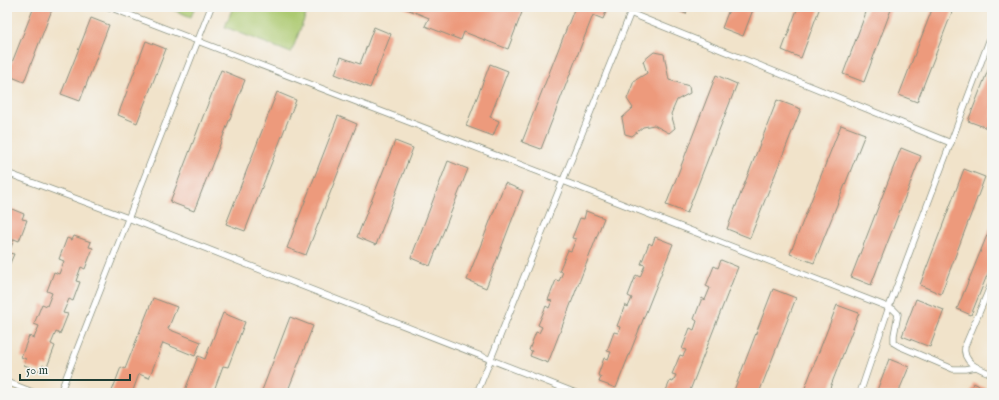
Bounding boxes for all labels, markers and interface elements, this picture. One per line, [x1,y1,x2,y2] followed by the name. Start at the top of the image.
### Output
[20,356,130,382] scale bar
[26,363,48,378] text: 50 m

